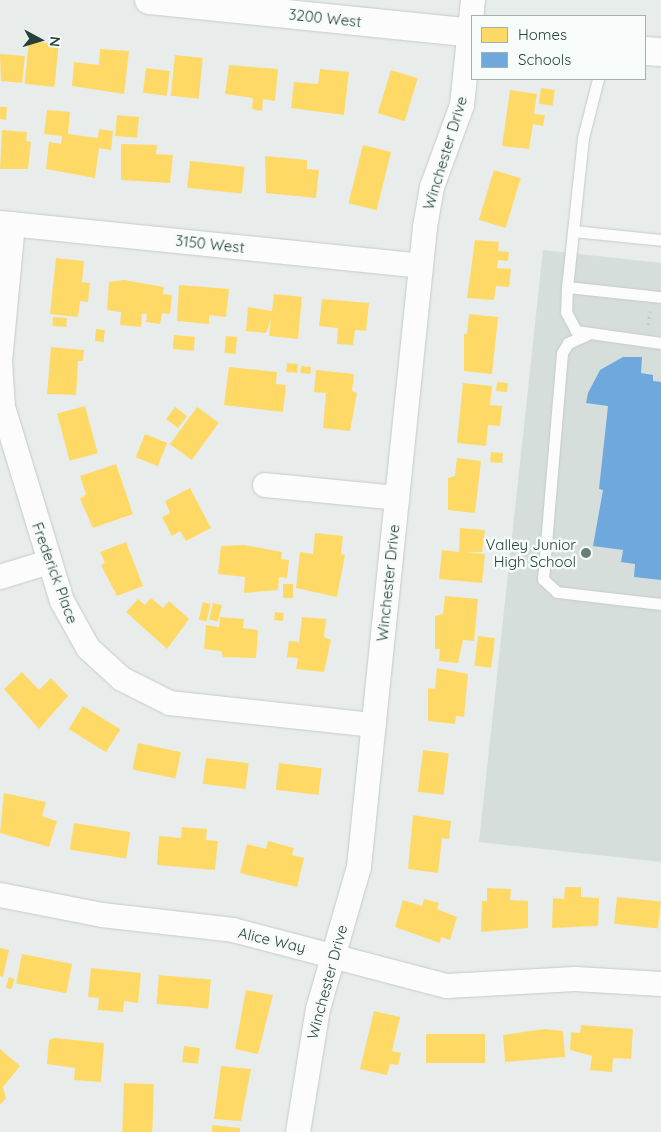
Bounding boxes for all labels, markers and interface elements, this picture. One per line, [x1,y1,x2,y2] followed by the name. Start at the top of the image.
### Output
[288,5,362,31] street label: 3200 West
[15,15,65,65] north arrow
[471,15,646,80] legend
[518,25,567,44] text: Homes
[45,35,64,48] text: N
[518,50,571,69] text: Schools
[419,94,471,212] street label: Winchester Drive
[175,231,245,257] street label: 3150 West
[28,520,82,626] street label: Frederick Place
[373,524,403,642] street label: Winchester Drive
[486,535,576,570] place label: Valley Junior High School
[580,547,592,559] marker: Valley Junior High School
[303,923,351,1041] street label: Winchester Drive
[237,924,307,956] street label: Alice Way

